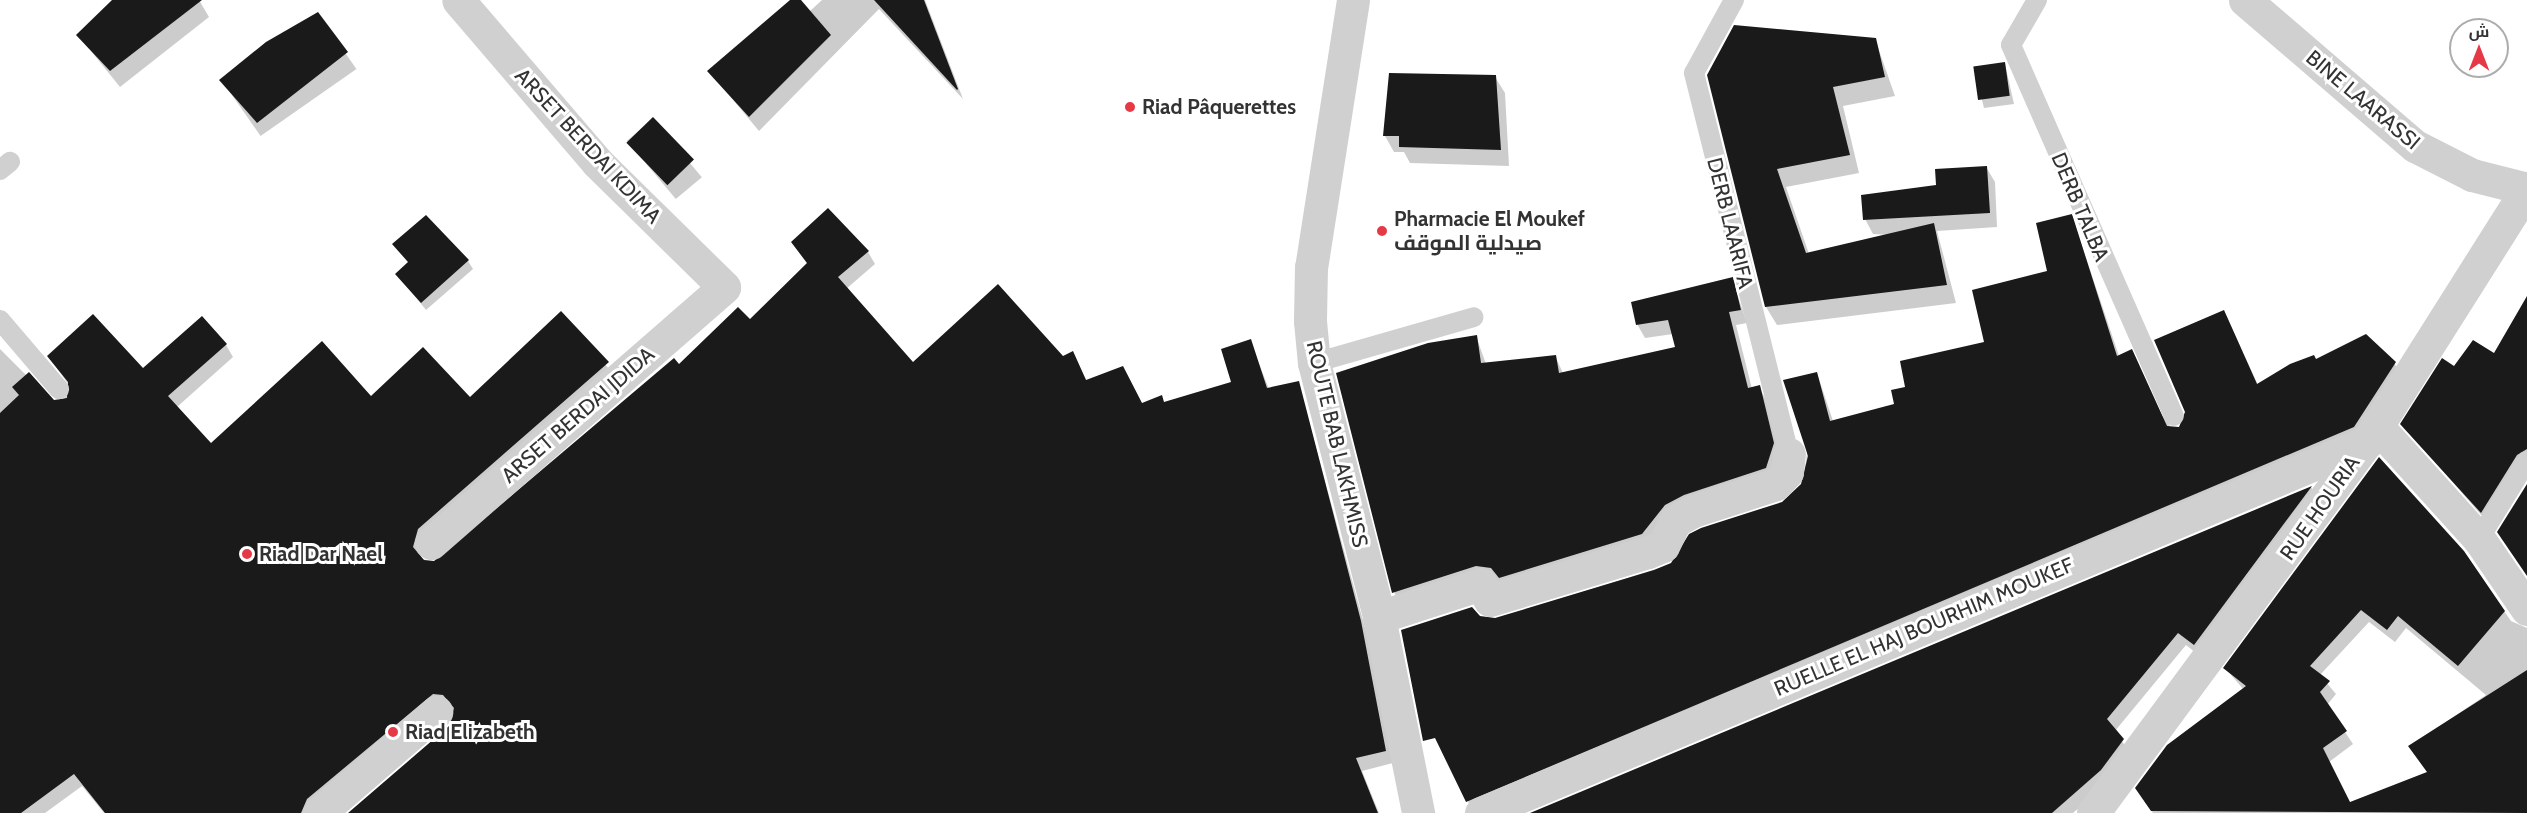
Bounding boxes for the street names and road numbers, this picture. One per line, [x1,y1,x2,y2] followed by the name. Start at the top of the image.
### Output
[2301,45,2425,155] street label: BINE LAARASSI
[510,63,666,229] street label: ARSET BERDAI KDIMA
[2046,149,2114,265] street label: DERB TALBA
[1702,155,1758,291] street label: DERB LAARIFA
[1301,338,1373,550] street label: ROUTE BAB LAKHMISS
[496,342,660,488] street label: ARSET BERDAI JDIDA
[2275,451,2365,565] street label: RUE HOURIA
[1770,552,2078,702] street label: RUELLE EL HAJ BOURHIM MOUKEF

